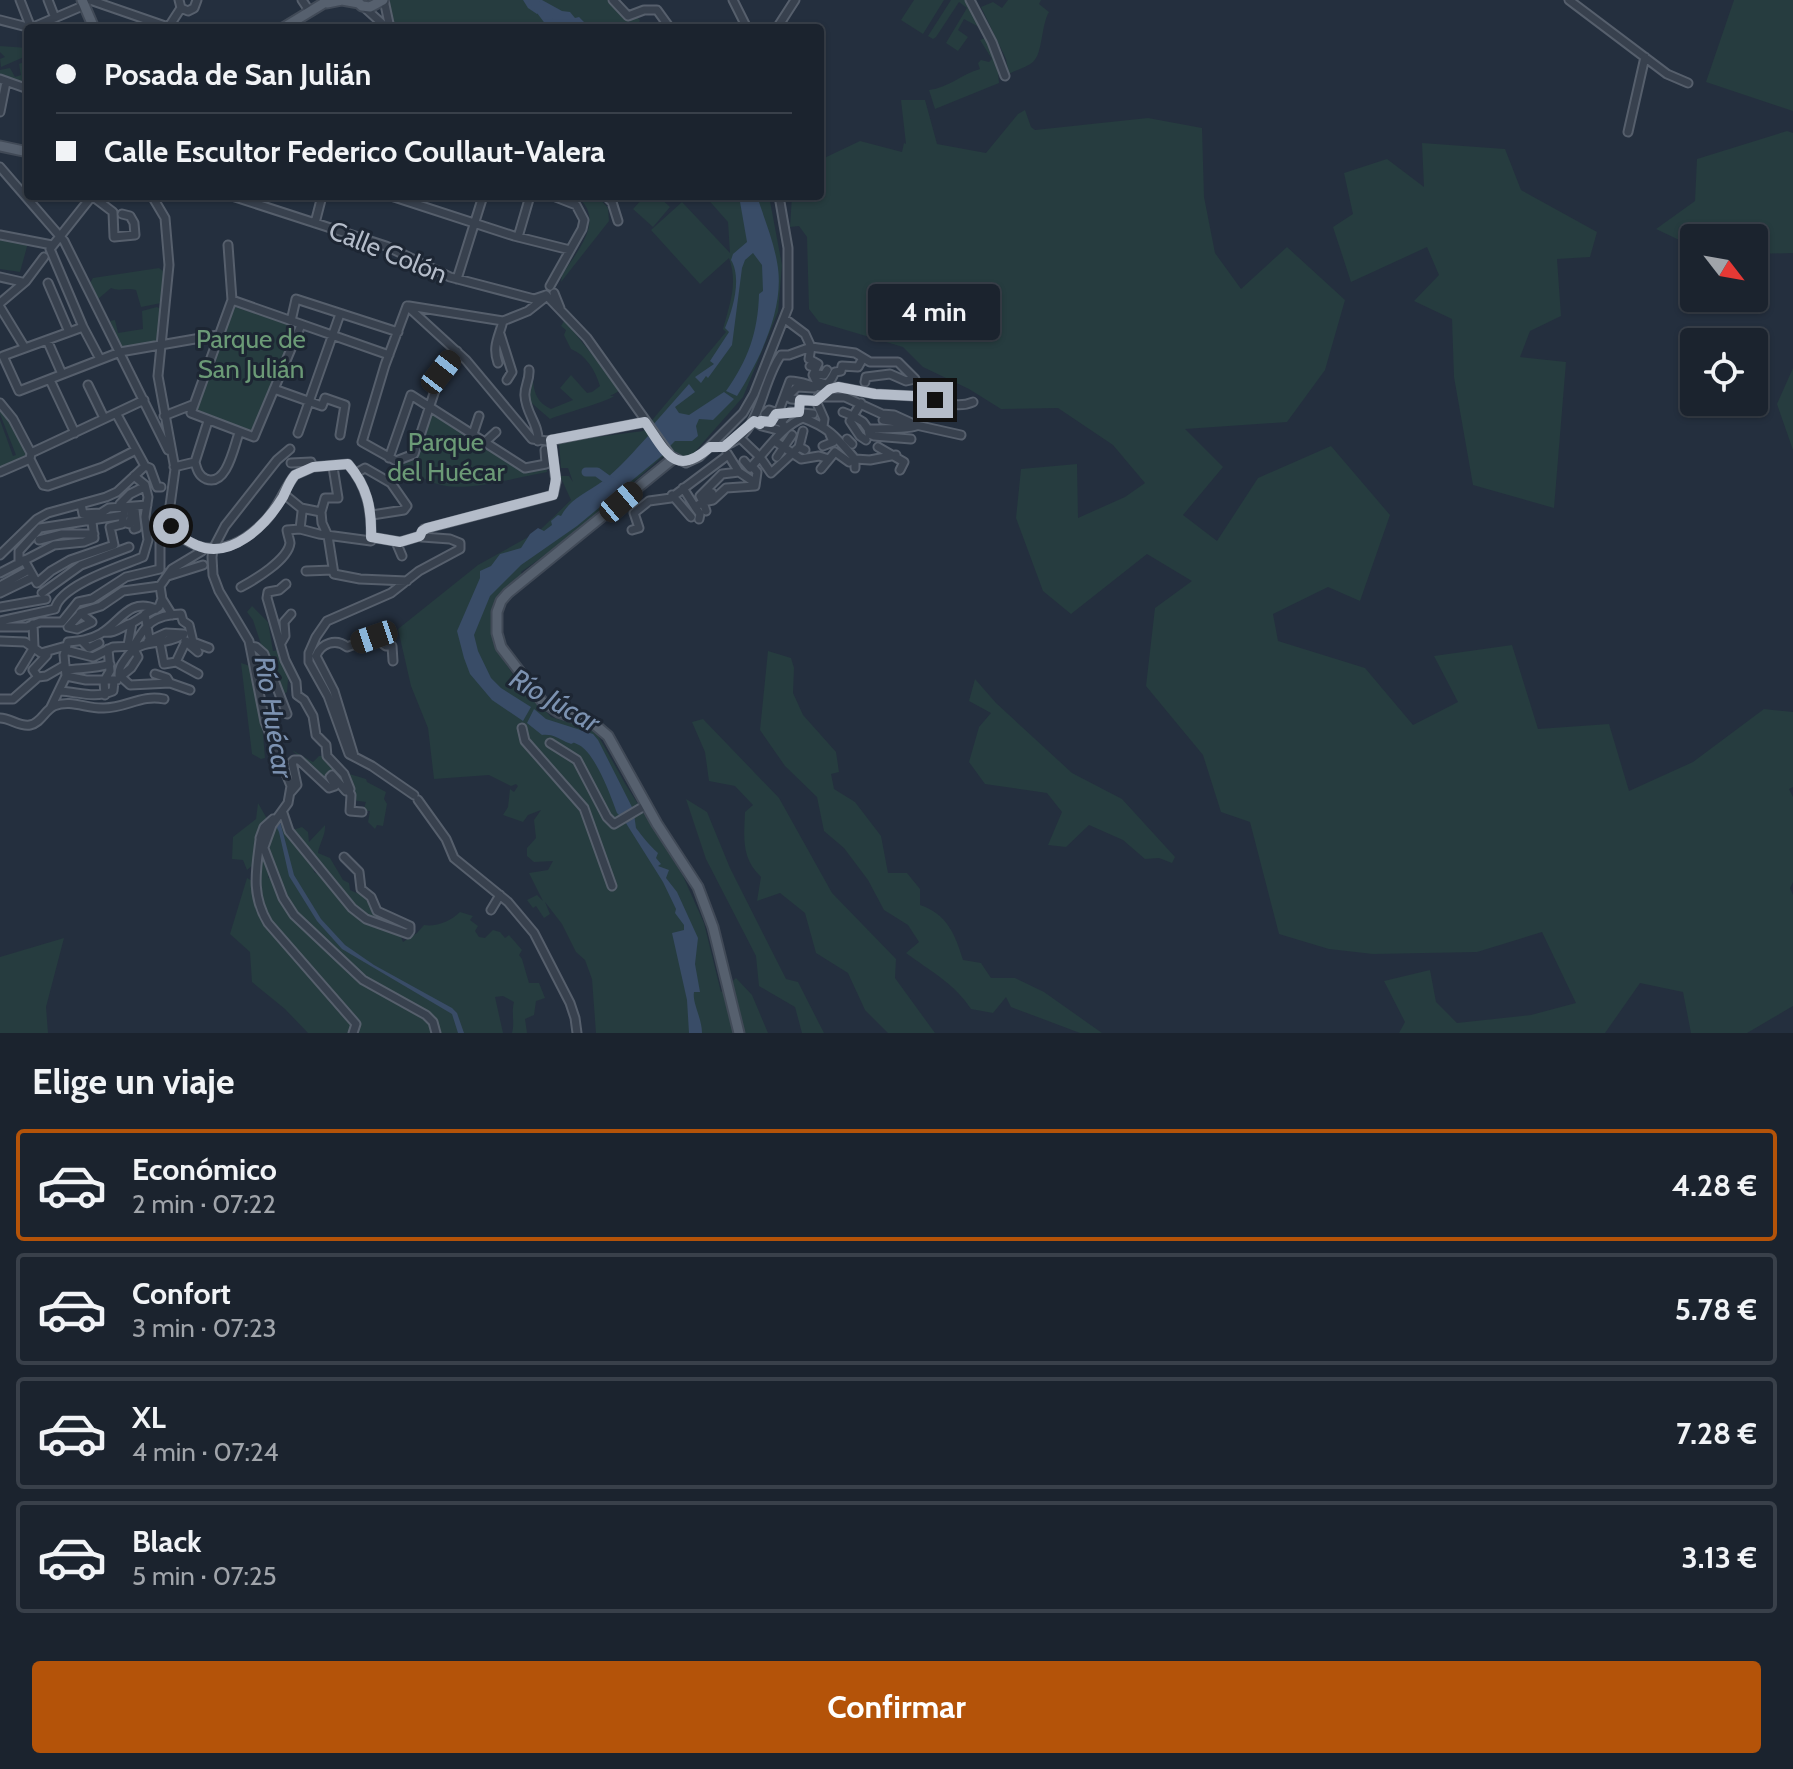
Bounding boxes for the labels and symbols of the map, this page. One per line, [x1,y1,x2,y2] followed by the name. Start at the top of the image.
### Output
[324,214,452,290] street label: Calle Colón
[1680,224,1768,312] north arrow
[869,284,1001,340] callout: 4 min
[196,323,306,385] park label: Parque de San Julián
[417,346,465,398] car
[917,382,953,418] route end
[387,426,505,488] park label: Parque del Huécar
[595,477,647,527] car
[153,508,189,544] route start
[347,618,401,656] car
[248,654,301,782] water label: Río Huécar
[504,661,607,740] water label: Río Júcar

